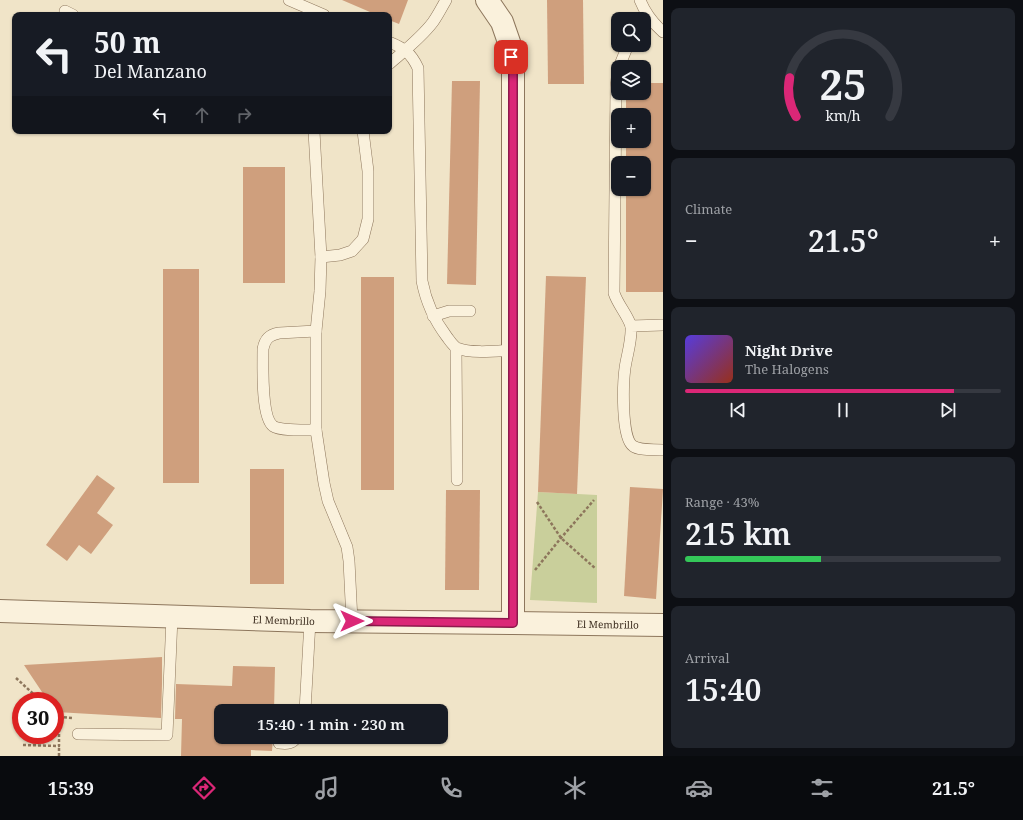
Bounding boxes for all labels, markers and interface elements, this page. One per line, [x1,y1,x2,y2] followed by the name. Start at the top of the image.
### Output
[611,12,651,196] map controls
[611,12,651,52] button: search
[94,23,161,61] text: 50 m
[28,28,80,80] icon: left
[494,40,528,74] pin
[500,46,522,68] icon: arrive
[819,56,867,112] text: 25
[94,59,207,83] text: Del Manzano
[611,60,651,100] button: layers
[149,104,171,126] icon: left
[191,104,213,126] icon: ahead
[233,104,255,126] icon: right
[825,105,861,124] text: km/h
[611,108,651,148] button: +
[611,156,651,196] button: −
[685,200,732,218] text: Climate
[808,220,879,261] text: 21.5°
[685,225,698,255] text: −
[989,225,1001,255] text: +
[745,340,833,360] text: Night Drive
[745,360,829,378] text: The Halogens
[727,399,749,421] icon: previous
[832,399,854,421] icon: pause
[937,399,959,421] icon: next
[685,493,759,511] text: Range · 43%
[685,513,791,554] text: 215 km
[331,600,373,642] position arrow
[253,612,315,628] street label: El Membrillo
[577,617,639,632] street label: El Membrillo
[685,649,729,667] text: Arrival
[685,669,761,710] text: 15:40
[12,692,64,744] speed limit sign: 30
[257,714,405,734] text: 15:40 · 1 min · 230 m
[190,774,218,802] icon: directions
[313,774,341,802] icon: music
[437,774,465,802] icon: phone
[561,774,589,802] icon: climate
[685,774,713,802] icon: car
[808,774,836,802] icon: filters
[48,776,94,800] text: 15:39
[932,776,975,800] text: 21.5°

